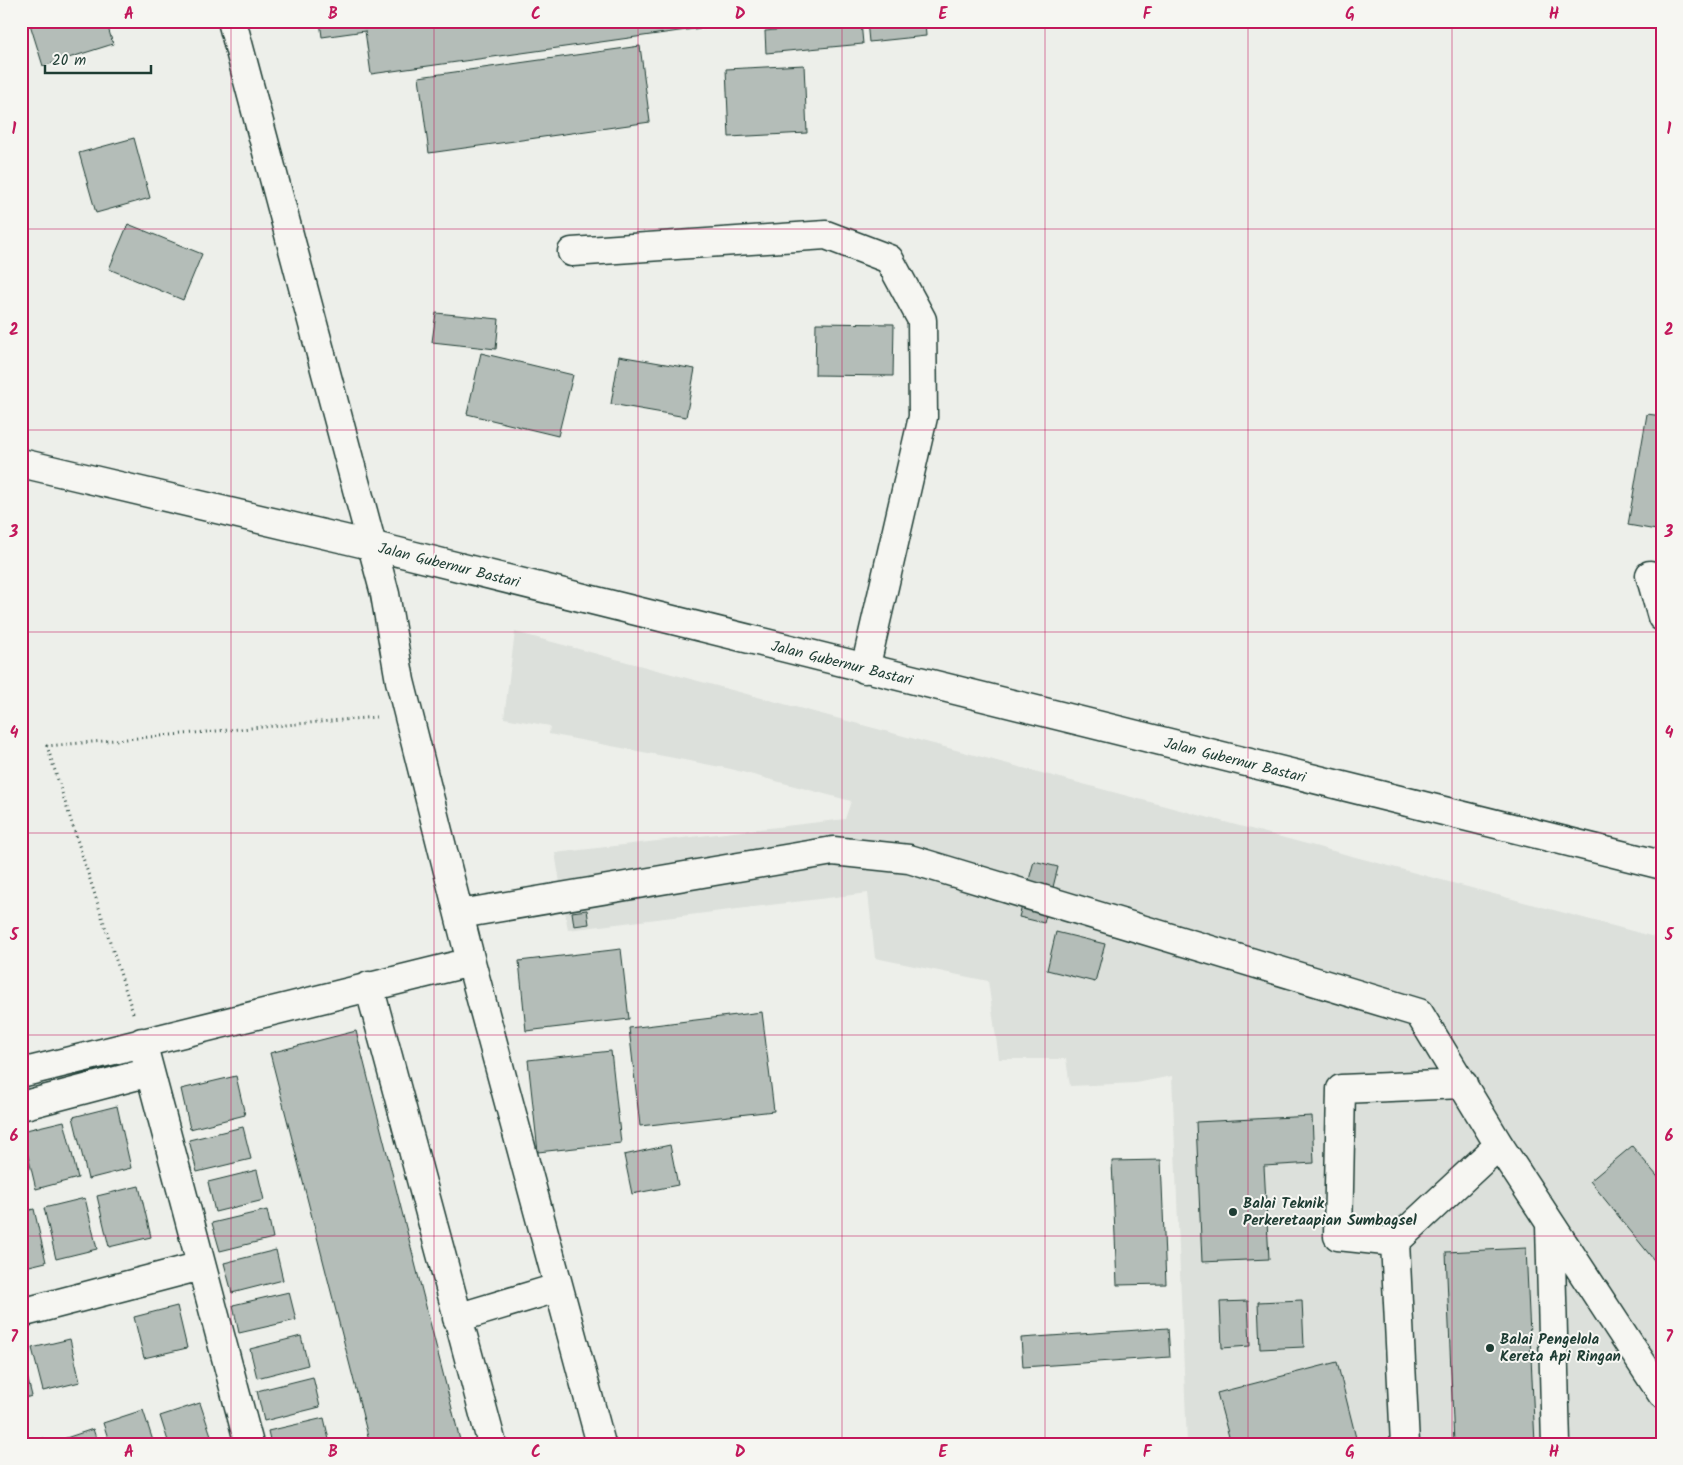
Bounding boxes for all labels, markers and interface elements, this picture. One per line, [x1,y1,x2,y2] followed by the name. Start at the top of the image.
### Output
[124,2,134,27] text: A
[328,2,338,27] text: B
[531,2,541,27] text: C
[735,2,746,27] text: D
[939,2,949,27] text: E
[1143,2,1153,27] text: F
[1345,2,1355,27] text: G
[1549,2,1559,27] text: H
[45,42,151,74] scale bar
[52,49,86,73] text: 20 m
[12,117,17,142] text: 1
[1667,117,1672,142] text: 1
[9,318,19,343] text: 2
[1664,318,1674,343] text: 2
[9,520,19,545] text: 3
[1664,520,1674,545] text: 3
[375,537,524,596] street label: Jalan Gubernur Bastari
[768,635,917,694] street label: Jalan Gubernur Bastari
[10,721,19,746] text: 4
[1665,721,1674,746] text: 4
[1161,732,1310,791] street label: Jalan Gubernur Bastari
[9,923,20,948] text: 5
[1664,923,1675,948] text: 5
[10,1124,19,1149] text: 6
[1665,1124,1674,1149] text: 6
[1243,1192,1417,1233] place label: Balai Teknik Perkeretaapian Sumbagsel
[1227,1206,1239,1218] marker: Balai Teknik Perkeretaapian Sumbagsel
[10,1325,18,1350] text: 7
[1665,1325,1673,1350] text: 7
[1500,1328,1621,1369] place label: Balai Pengelola Kereta Api Ringan
[1484,1342,1496,1354] marker: Balai Pengelola Kereta Api Ringan
[124,1440,134,1465] text: A
[328,1440,338,1465] text: B
[531,1440,541,1465] text: C
[735,1440,746,1465] text: D
[939,1440,949,1465] text: E
[1143,1440,1153,1465] text: F
[1345,1440,1355,1465] text: G
[1549,1440,1559,1465] text: H

